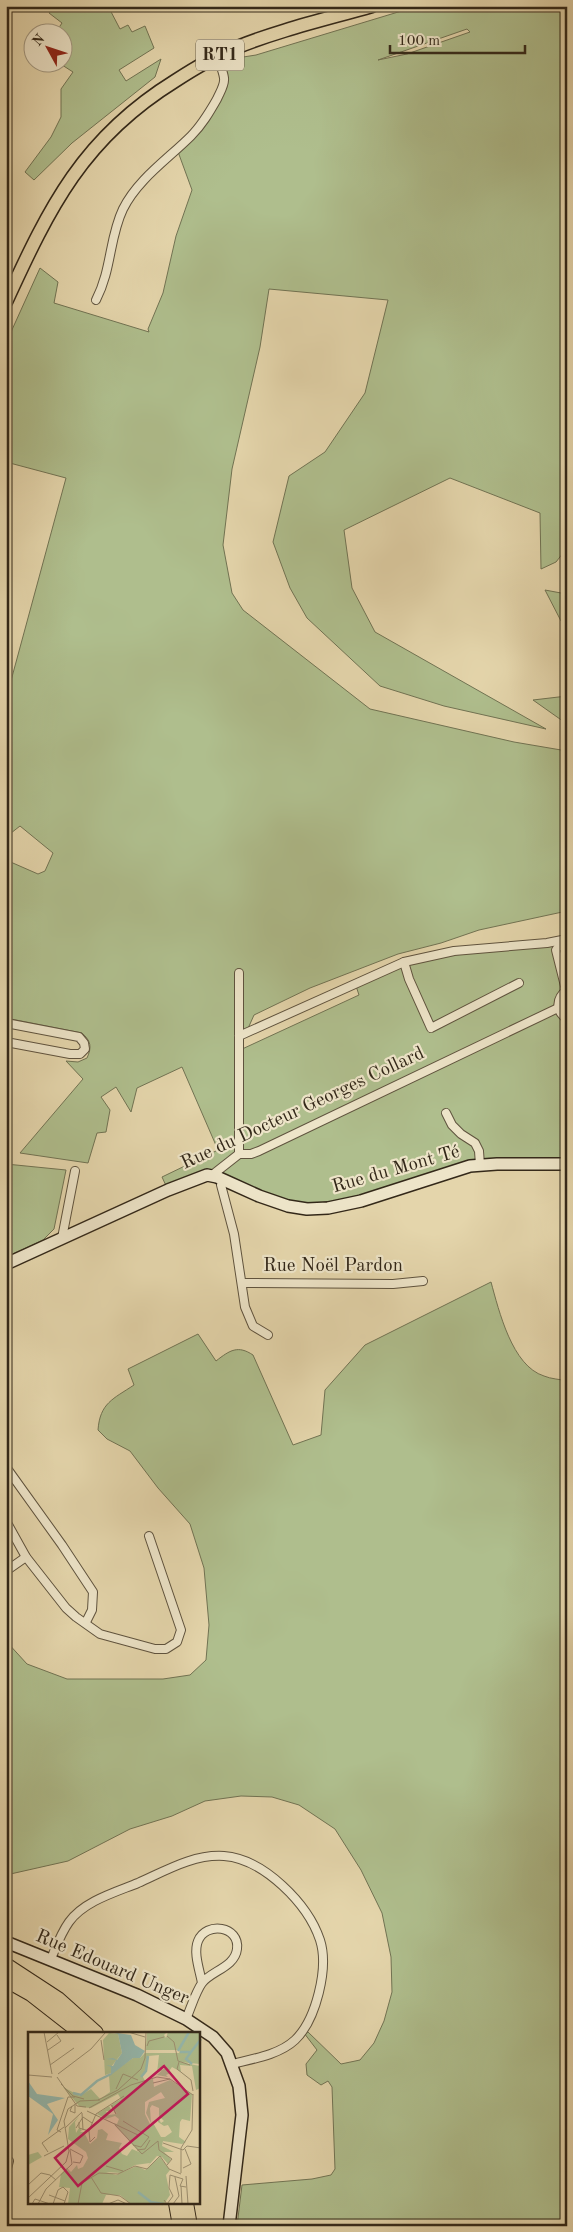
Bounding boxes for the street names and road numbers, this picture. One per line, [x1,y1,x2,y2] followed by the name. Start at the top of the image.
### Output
[196,40,244,70] road number: RT1
[178,1044,428,1174] street label: Rue du Docteur Georges Collard
[330,1143,462,1197] street label: Rue du Mont Té
[263,1257,403,1276] street label: Rue Noël Pardon
[32,1927,192,2009] street label: Rue Edouard Unger

